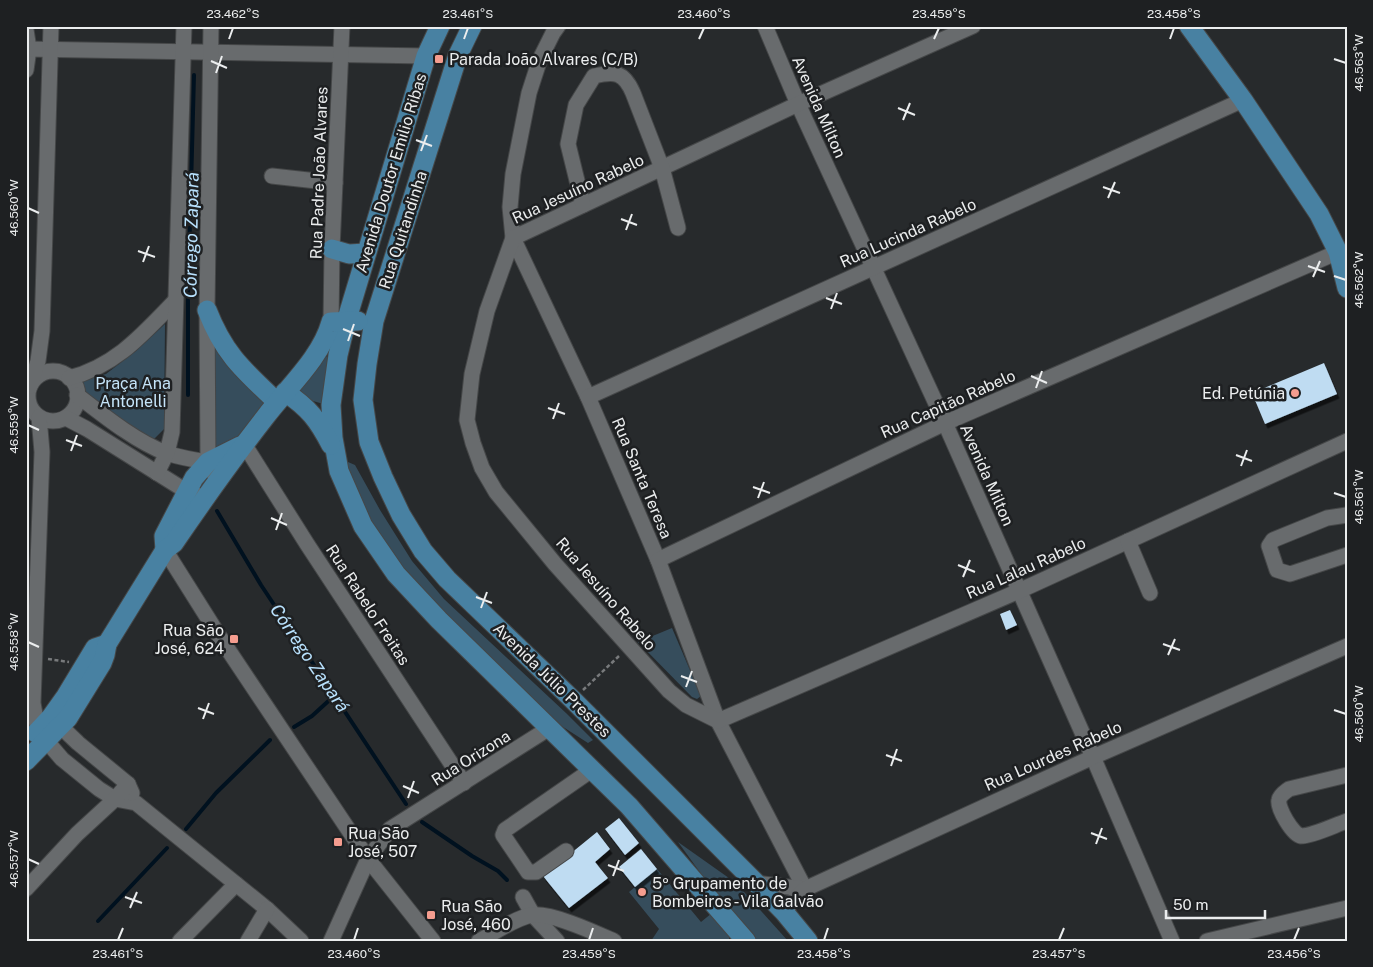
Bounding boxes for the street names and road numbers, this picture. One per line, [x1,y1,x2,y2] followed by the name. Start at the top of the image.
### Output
[788,53,850,161] street label: Avenida Milton
[352,71,430,275] street label: Avenida Doutor Emilio Ribas
[306,86,332,260] street label: Rua Padre João Alvares
[509,150,647,228] street label: Rua Jesuíno Rabelo
[375,168,431,292] street label: Rua Quitandinha
[837,194,979,272] street label: Rua Lucinda Rabelo
[878,366,1018,442] street label: Rua Capitão Rabelo
[608,415,676,541] street label: Rua Santa Teresa
[956,421,1018,529] street label: Avenida Milton
[963,533,1089,603] street label: Rua Lalau Rabelo
[552,534,660,654] street label: Rua Jesuíno Rabelo
[322,541,414,669] street label: Rua Rabelo Freitas
[489,619,615,741] street label: Avenida Júlio Prestes
[981,717,1125,795] street label: Rua Lourdes Rabelo
[428,726,514,790] street label: Rua Orizona

